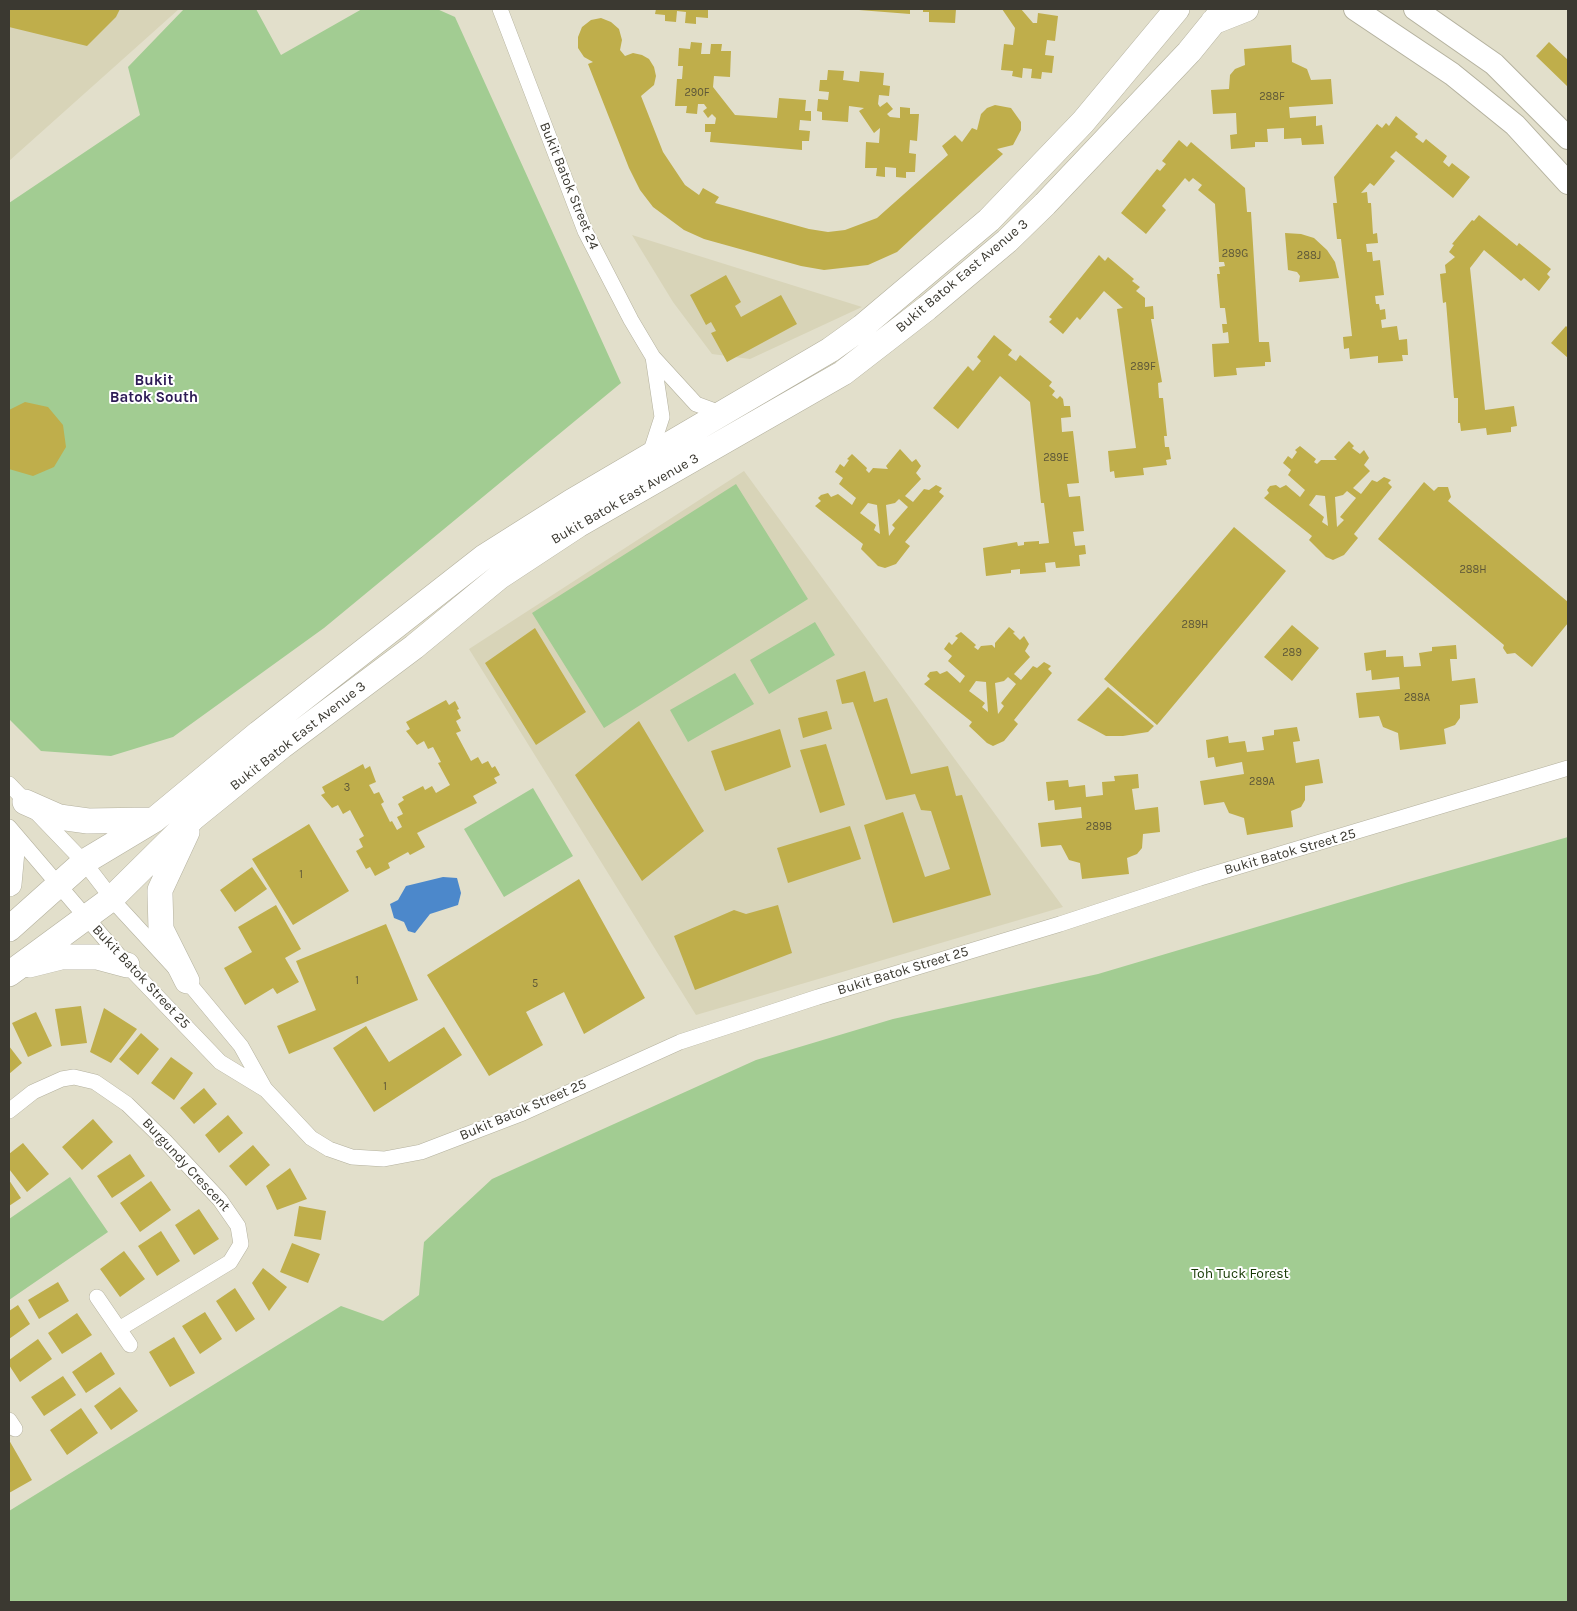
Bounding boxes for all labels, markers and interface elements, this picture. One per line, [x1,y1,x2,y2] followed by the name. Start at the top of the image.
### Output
[684,86,710,100] house number: 290F
[1259,90,1285,104] house number: 288F
[536,120,602,252] street label: Bukit Batok Street 24
[892,216,1032,336] street label: Bukit Batok East Avenue 3
[1222,247,1248,261] house number: 289G
[1297,249,1321,263] house number: 288J
[1130,360,1156,374] house number: 289F
[110,372,198,407] district label: Bukit Batok South
[548,450,702,548] street label: Bukit Batok East Avenue 3
[1043,451,1069,465] house number: 289E
[1459,563,1487,577] house number: 288H
[1182,618,1208,632] house number: 289H
[1282,646,1302,660] house number: 289
[227,678,369,794] street label: Bukit Batok East Avenue 3
[1404,691,1430,705] house number: 288A
[1249,775,1275,789] house number: 289A
[344,781,350,795] house number: 3
[1086,820,1112,834] house number: 289B
[1222,825,1358,879] street label: Bukit Batok Street 25
[299,868,303,882] house number: 1
[88,921,194,1033] street label: Bukit Batok Street 25
[835,943,971,999] street label: Bukit Batok Street 25
[355,974,359,988] house number: 1
[532,977,538,991] house number: 5
[457,1076,589,1144] street label: Bukit Batok Street 25
[383,1080,387,1094] house number: 1
[138,1115,234,1215] street label: Burgundy Crescent
[1191,1266,1289,1282] park label: Toh Tuck Forest

